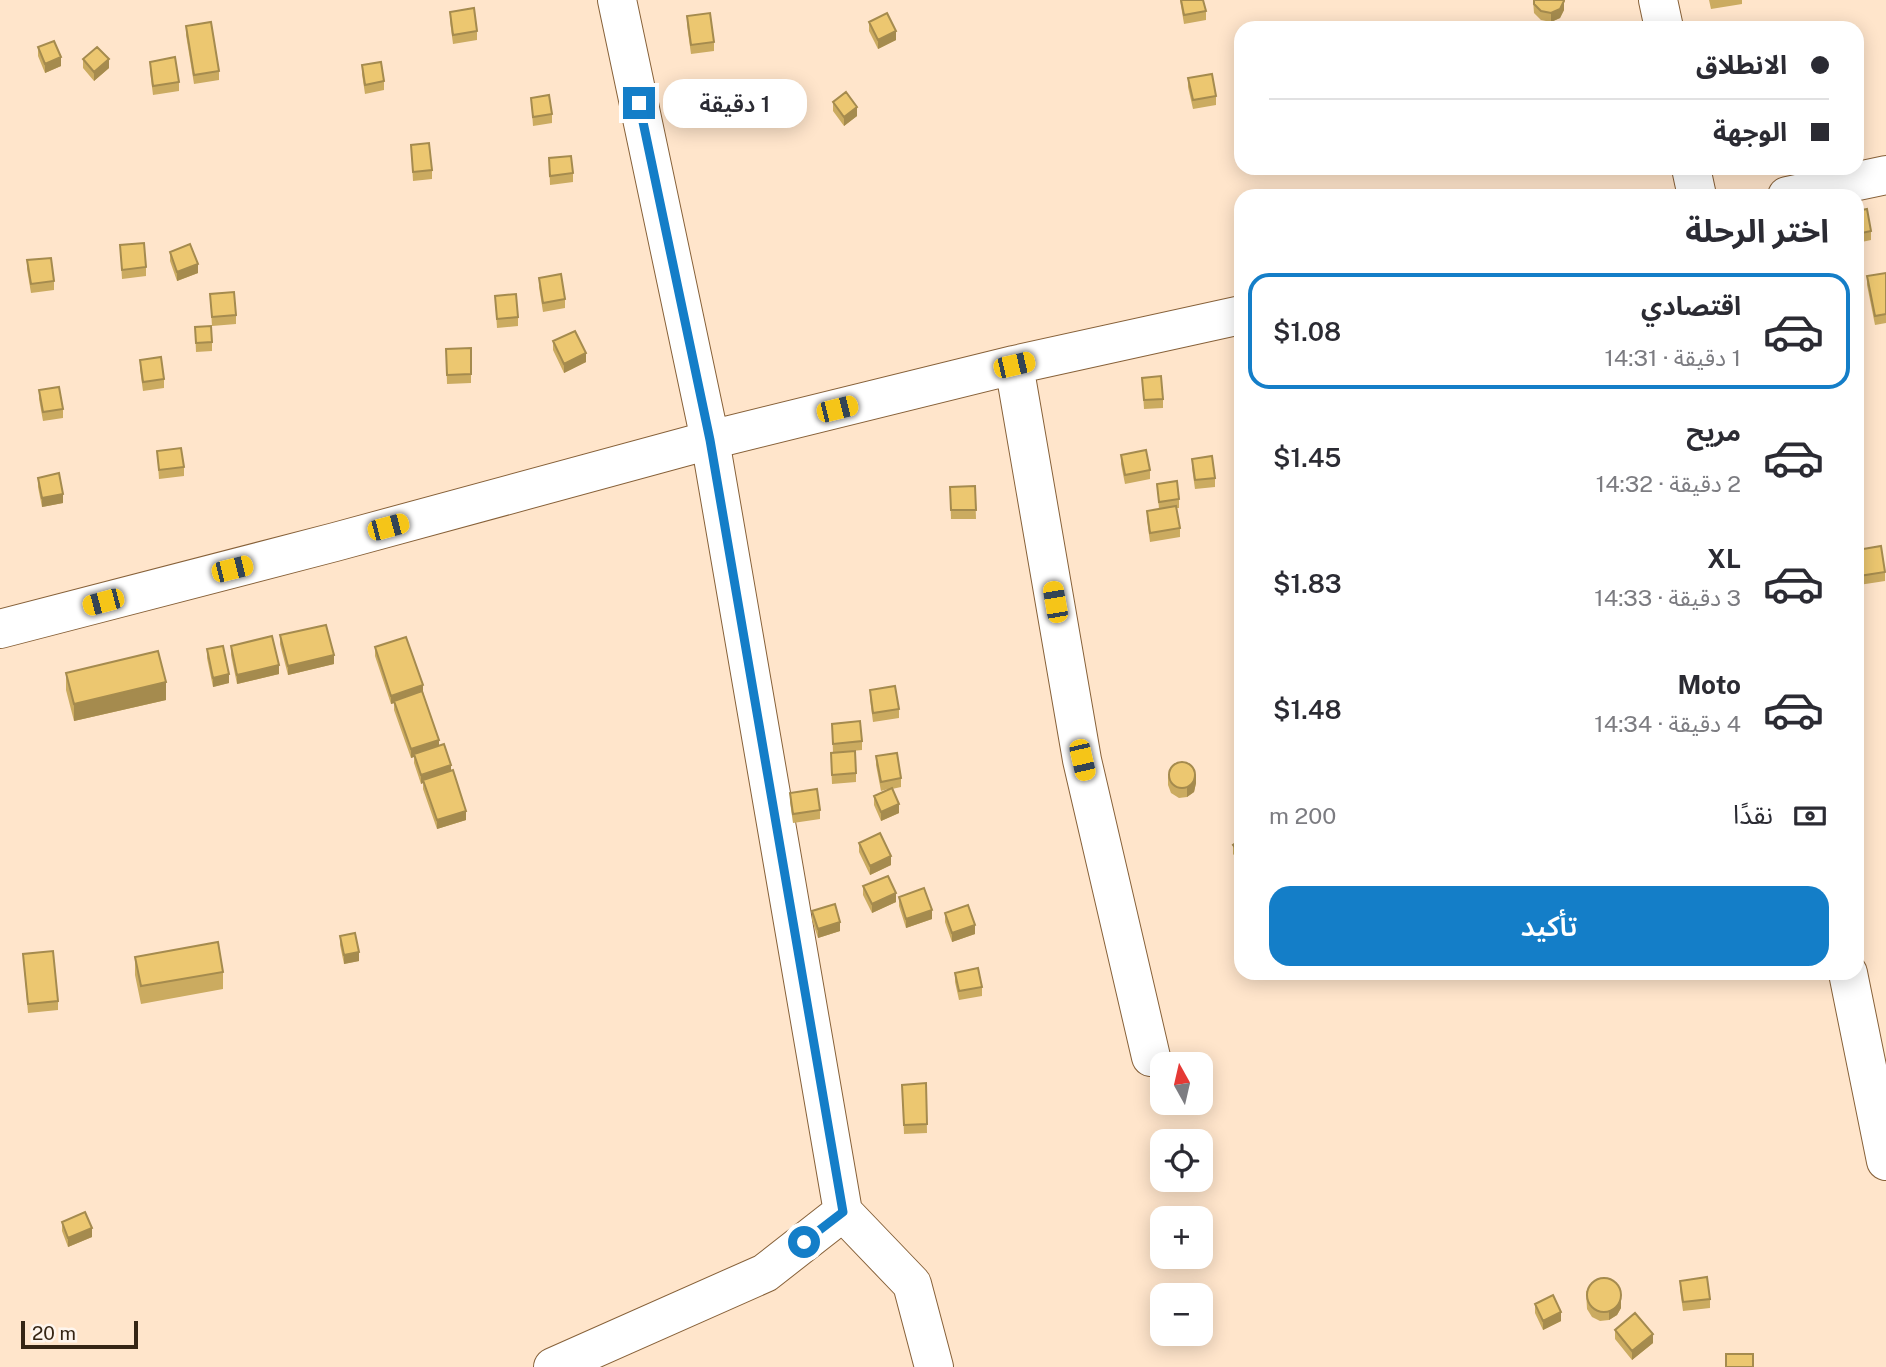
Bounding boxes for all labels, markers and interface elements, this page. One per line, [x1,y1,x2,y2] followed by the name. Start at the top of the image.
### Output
[1696,49,1787,80] text: الانطلاق
[664,78,807,128] callout: 1 دقيقة
[623,87,655,119] route end
[700,90,770,117] text: 1 دقيقة
[1713,116,1787,147] text: الوجهة
[1685,212,1829,249] text: اختر الرحلة
[1641,290,1741,321] text: اقتصادي
[1762,300,1825,363] icon: car
[1273,316,1341,347] text: $1.08
[1604,344,1741,371] text: 1 دقيقة · 14:31
[992,350,1037,380] car
[815,394,860,424] car
[1686,416,1741,447] text: مريح
[1762,426,1825,489] icon: car
[1273,442,1341,473] text: $1.45
[1596,470,1741,497] text: 2 دقيقة · 14:32
[365,511,412,543] car
[1707,543,1741,574] text: XL
[1762,552,1825,615] icon: car
[210,554,255,584] car
[1273,568,1342,599] text: $1.83
[1042,579,1069,625] car
[1594,584,1741,611] text: 3 دقيقة · 14:33
[80,586,127,618] car
[1678,669,1741,700] text: Moto
[1762,678,1825,741] icon: car
[1273,694,1342,725] text: $1.48
[1594,710,1741,737] text: 4 دقيقة · 14:34
[1068,737,1097,783] car
[1791,797,1829,835] icon: cash
[1733,799,1773,830] text: نقدًا
[1269,802,1336,829] text: 200 m
[1269,886,1829,966] button: تأكيد
[1150,1052,1213,1115] north arrow
[1150,1052,1213,1346] map controls
[1150,1129,1213,1192] button: locate
[1150,1206,1213,1269] button: +
[788,1226,820,1258] route start
[1150,1283,1213,1346] button: −
[21,1318,138,1350] scale bar
[32,1322,76,1344] text: 20 m

